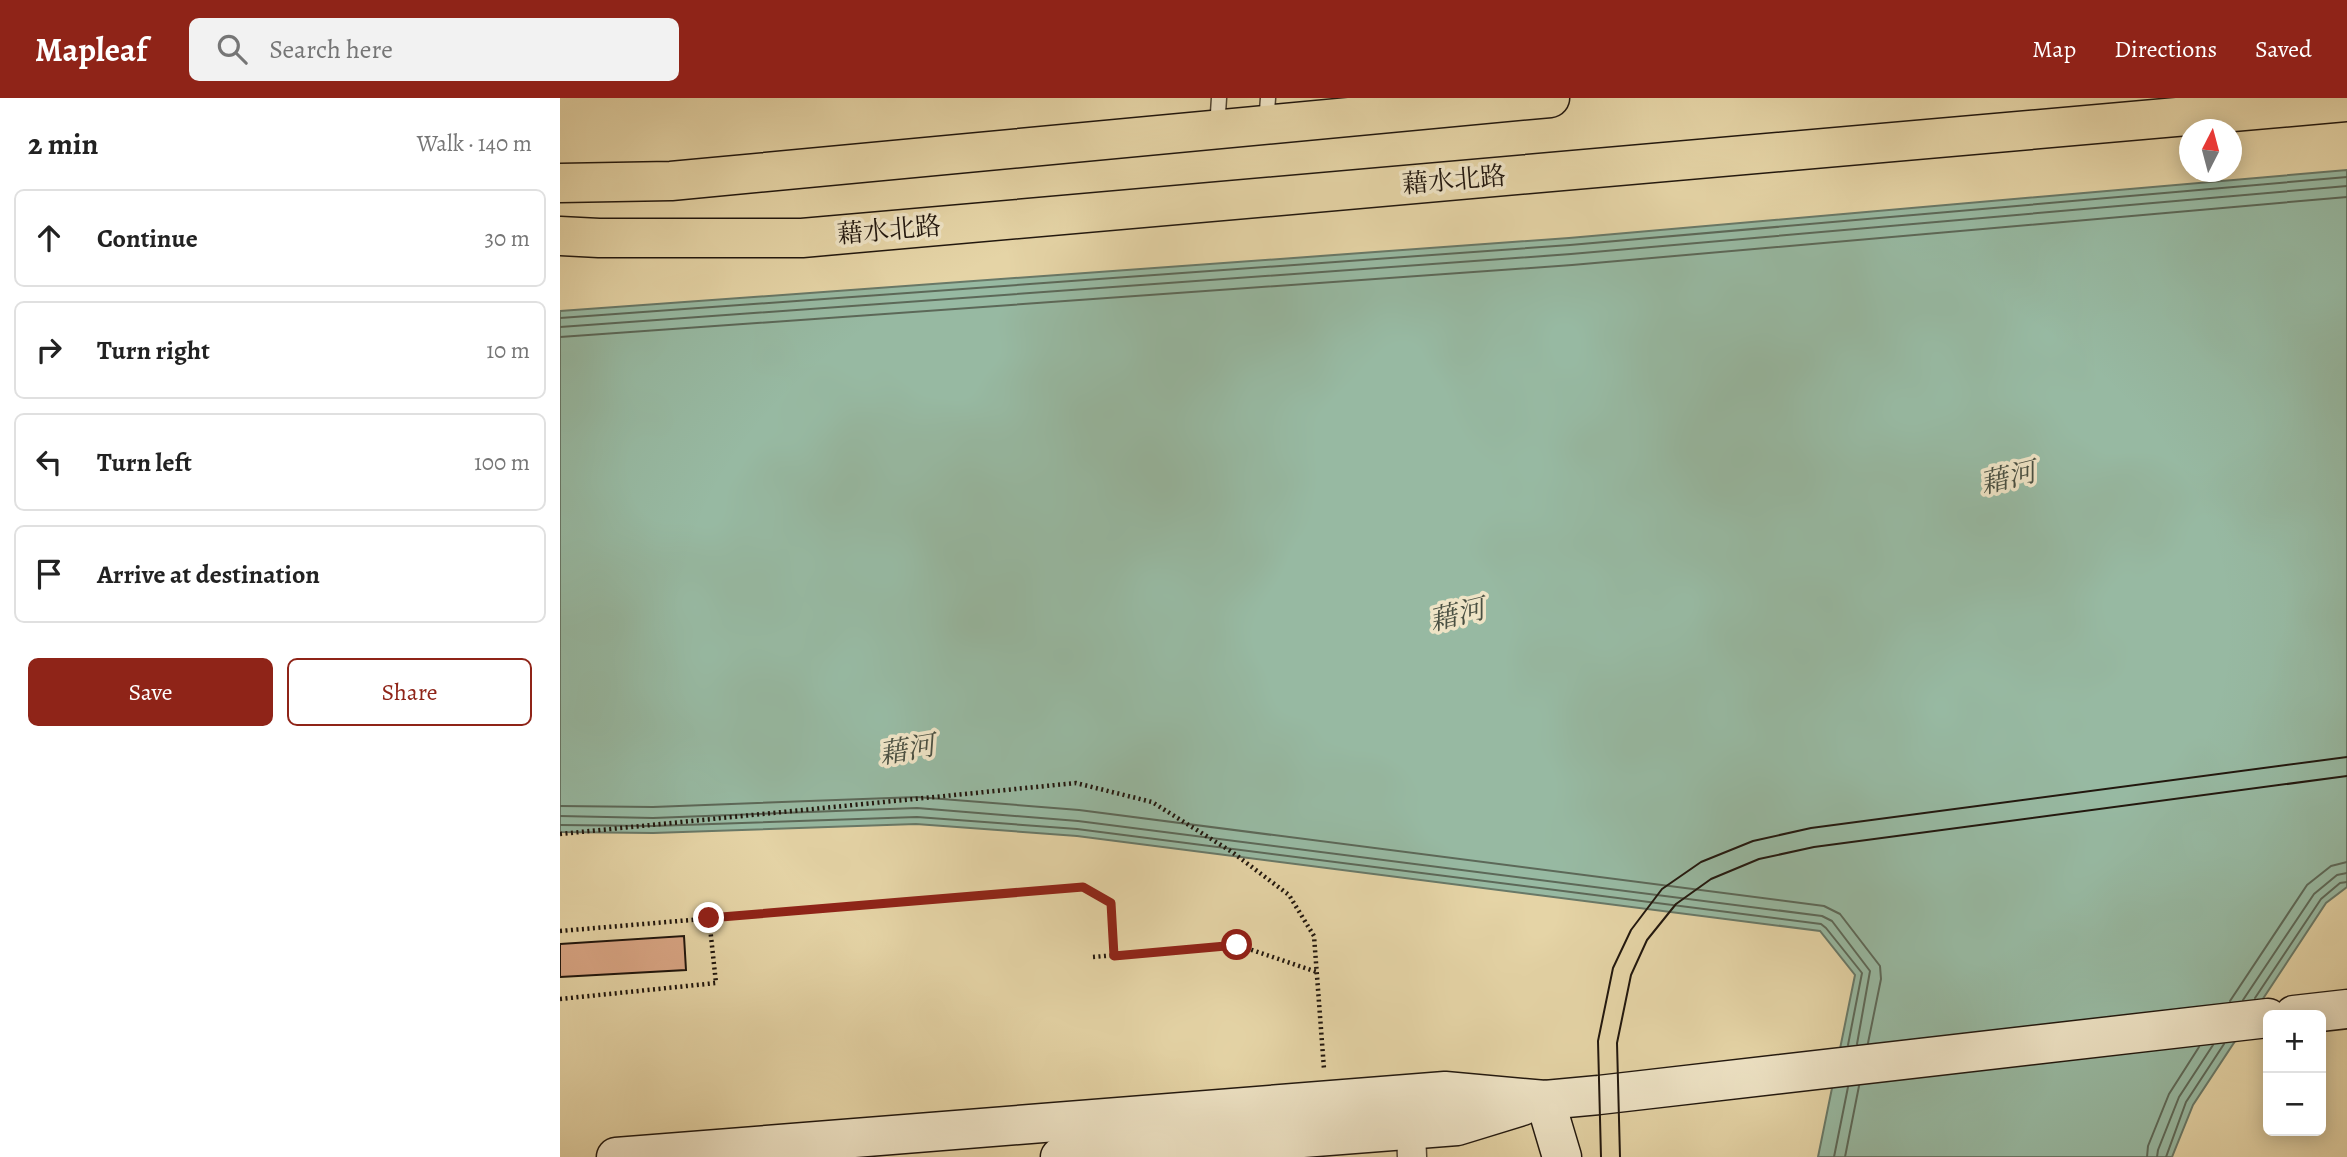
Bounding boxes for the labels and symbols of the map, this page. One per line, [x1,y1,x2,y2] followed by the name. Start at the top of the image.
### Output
[2179,119,2242,182] north arrow
[1401,158,1507,202] street label: 藉水北路
[836,208,942,252] street label: 藉水北路
[1976,452,2045,503] water label: 藉河
[1425,589,1494,640] water label: 藉河
[876,726,943,774] water label: 藉河
[693,902,724,933] route end
[1221,929,1252,960] route start

